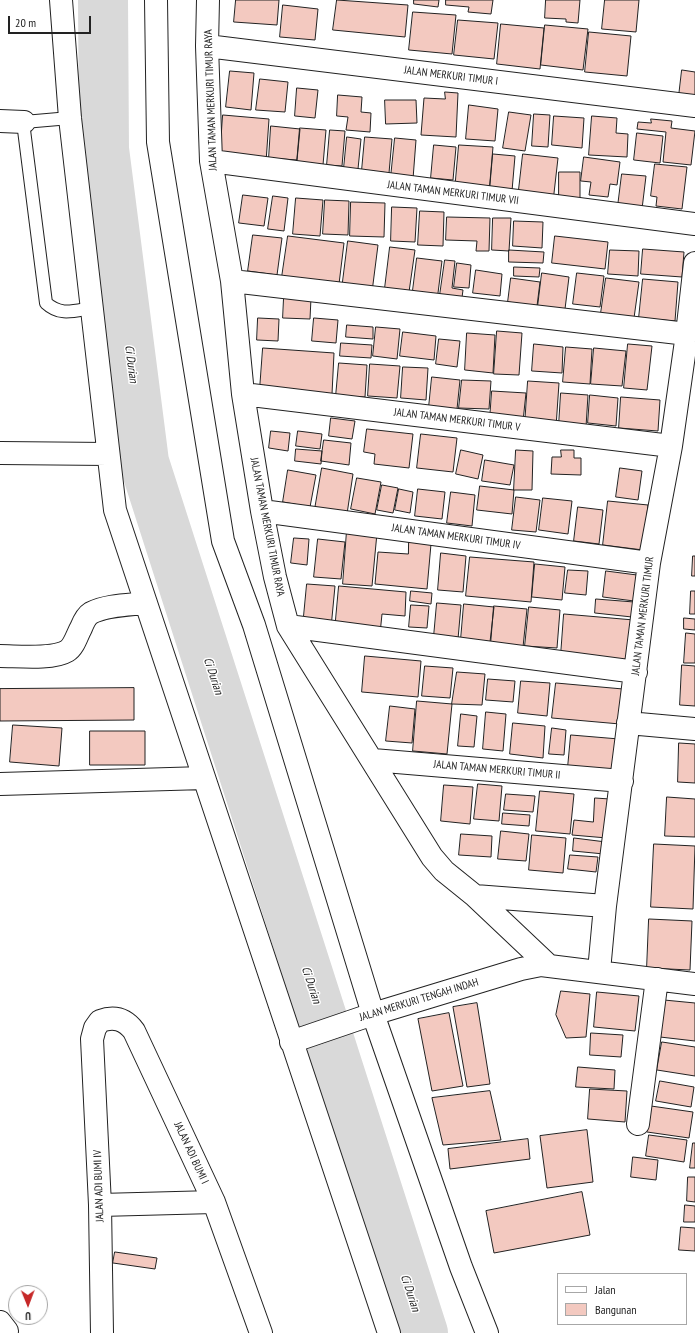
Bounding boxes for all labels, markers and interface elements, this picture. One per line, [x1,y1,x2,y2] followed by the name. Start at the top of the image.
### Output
[10,8,93,34] scale bar
[15,15,36,30] text: 20 m
[202,29,220,171] street label: JALAN TAMAN MERKURI TIMUR RAYA
[403,64,499,88] street label: JALAN MERKURI TIMUR I
[387,178,519,208] street label: JALAN TAMAN MERKURI TIMUR VII
[122,344,140,384] water label: Ci Durian
[393,406,521,434] street label: JALAN TAMAN MERKURI TIMUR V
[247,456,287,598] street label: JALAN TAMAN MERKURI TIMUR RAYA
[391,521,521,553] street label: JALAN TAMAN MERKURI TIMUR IV
[629,556,657,676] street label: JALAN TAMAN MERKURI TIMUR
[200,656,226,696] water label: Ci Durian
[433,758,561,782] street label: JALAN TAMAN MERKURI TIMUR II
[298,965,324,1005] water label: Ci Durian
[358,976,480,1024] street label: JALAN MERKURI TENGAH INDAH
[171,1120,211,1186] street label: JALAN ADI BUMI I
[91,1150,107,1222] street label: JALAN ADI BUMI IV
[397,1273,423,1313] water label: Ci Durian
[557,1273,687,1325] legend
[595,1282,616,1297] text: Jalan
[8,1285,48,1325] north arrow
[595,1302,636,1317] text: Bangunan
[25,1309,31,1323] text: U

